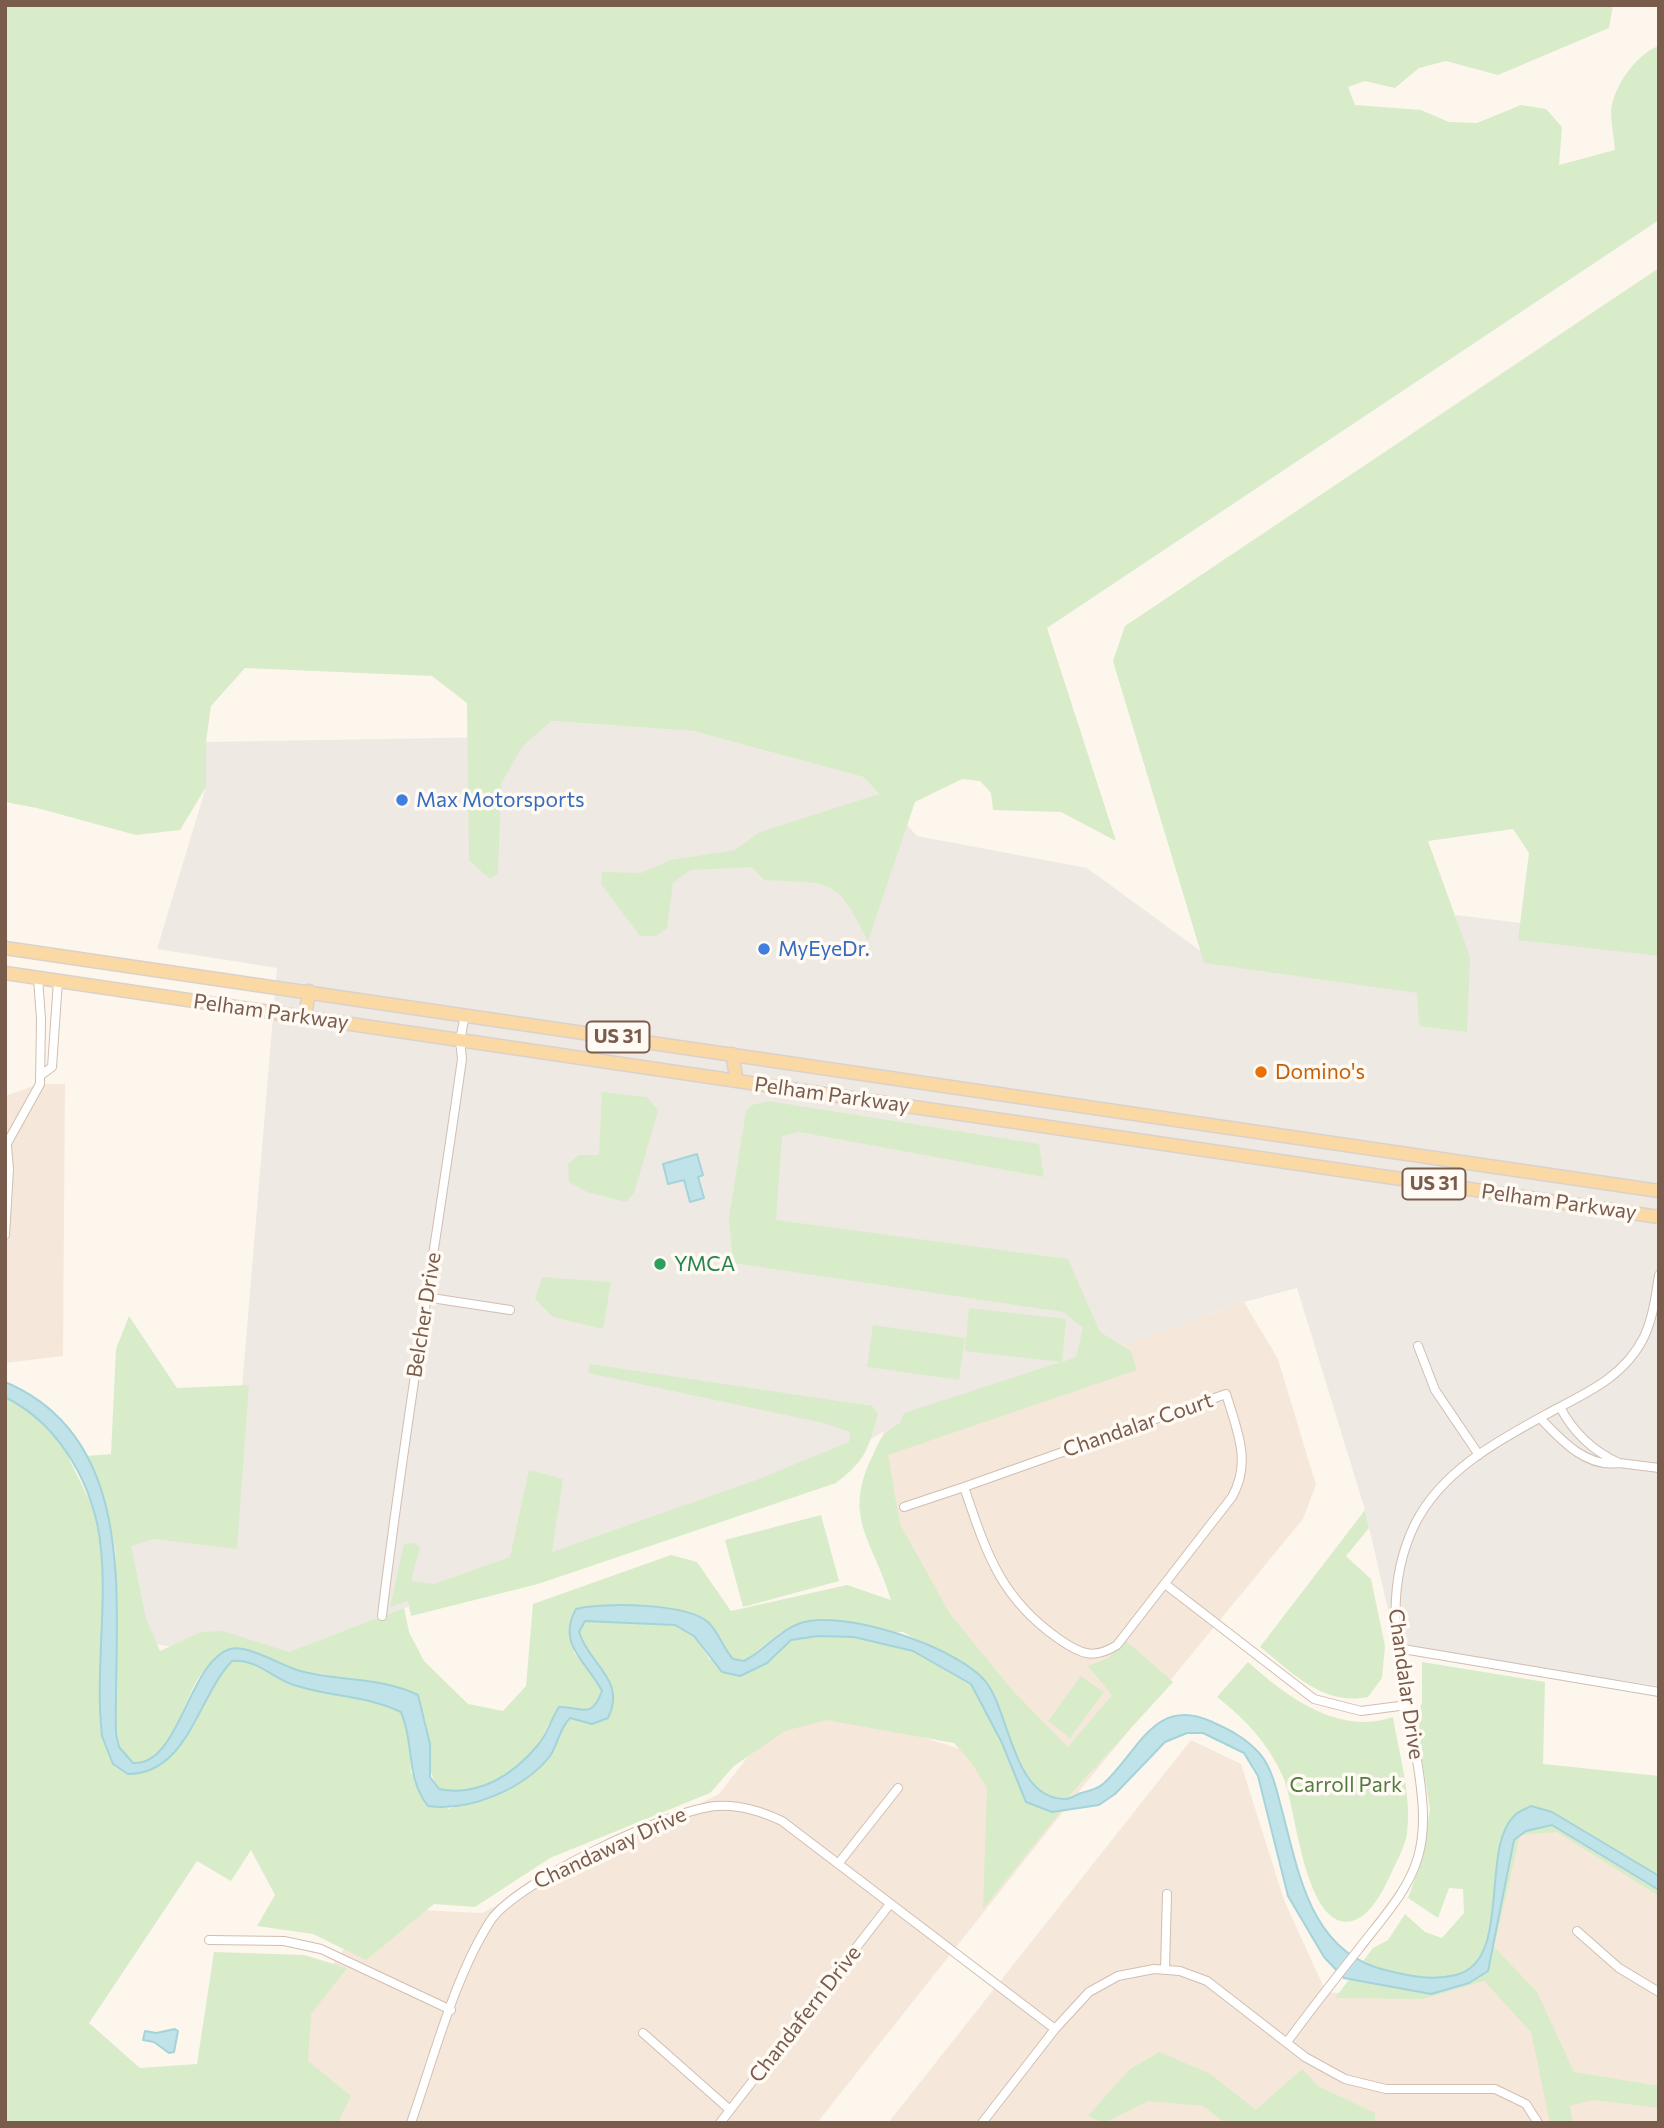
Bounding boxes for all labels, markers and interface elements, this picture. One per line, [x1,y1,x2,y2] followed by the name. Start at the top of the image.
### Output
[416,787,585,813] place label: Max Motorsports
[394,792,410,808] marker: Max Motorsports
[778,936,870,962] place label: MyEyeDr.
[756,941,772,957] marker: MyEyeDr.
[192,989,350,1035] street label: Pelham Parkway
[586,1021,650,1052] road number: US 31
[1275,1059,1365,1085] place label: Domino's
[1253,1064,1269,1080] marker: Domino's
[753,1072,911,1118] street label: Pelham Parkway
[1402,1168,1466,1200] road number: US 31
[1480,1179,1638,1225] street label: Pelham Parkway
[402,1251,446,1379] street label: Belcher Drive
[674,1251,735,1277] place label: YMCA
[652,1256,668,1272] marker: YMCA
[1060,1388,1216,1462] street label: Chandalar Court
[1383,1607,1429,1761] street label: Chandalar Drive
[1290,1772,1402,1798] park label: Carroll Park
[530,1802,690,1894] street label: Chandaway Drive
[744,1941,866,2087] street label: Chandafern Drive

